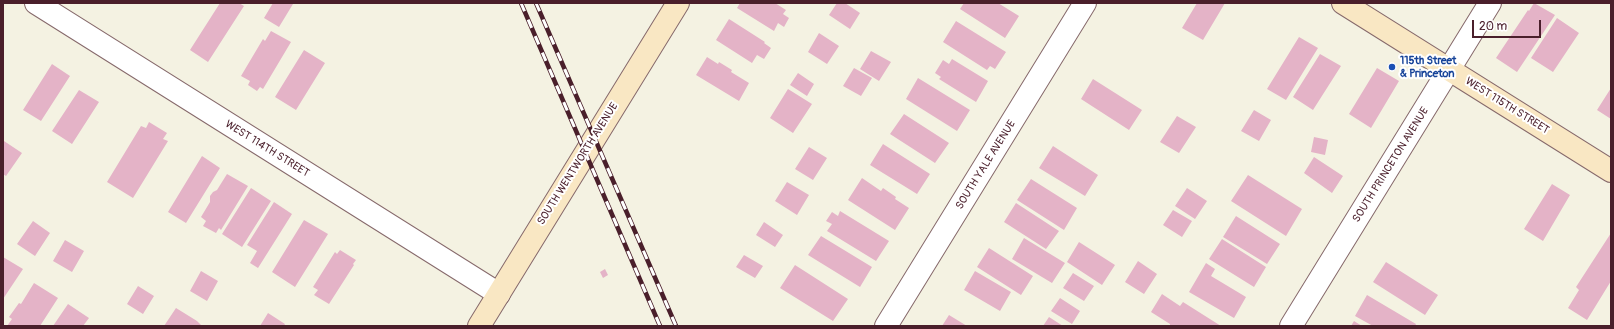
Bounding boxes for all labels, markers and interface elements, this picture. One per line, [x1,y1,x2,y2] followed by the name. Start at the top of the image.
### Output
[1474,12,1543,38] scale bar
[1479,19,1507,34] text: 20 m
[1400,54,1456,80] place label: 115th Street & Princeton
[1387,62,1397,72] marker: 115th Street & Princeton
[1463,75,1551,137] street label: WEST 115TH STREET
[535,100,621,228] street label: SOUTH WENTWORTH AVENUE
[1350,105,1432,225] street label: SOUTH PRINCETON AVENUE
[222,118,312,180] street label: WEST 114TH STREET
[953,118,1019,212] street label: SOUTH YALE AVENUE

